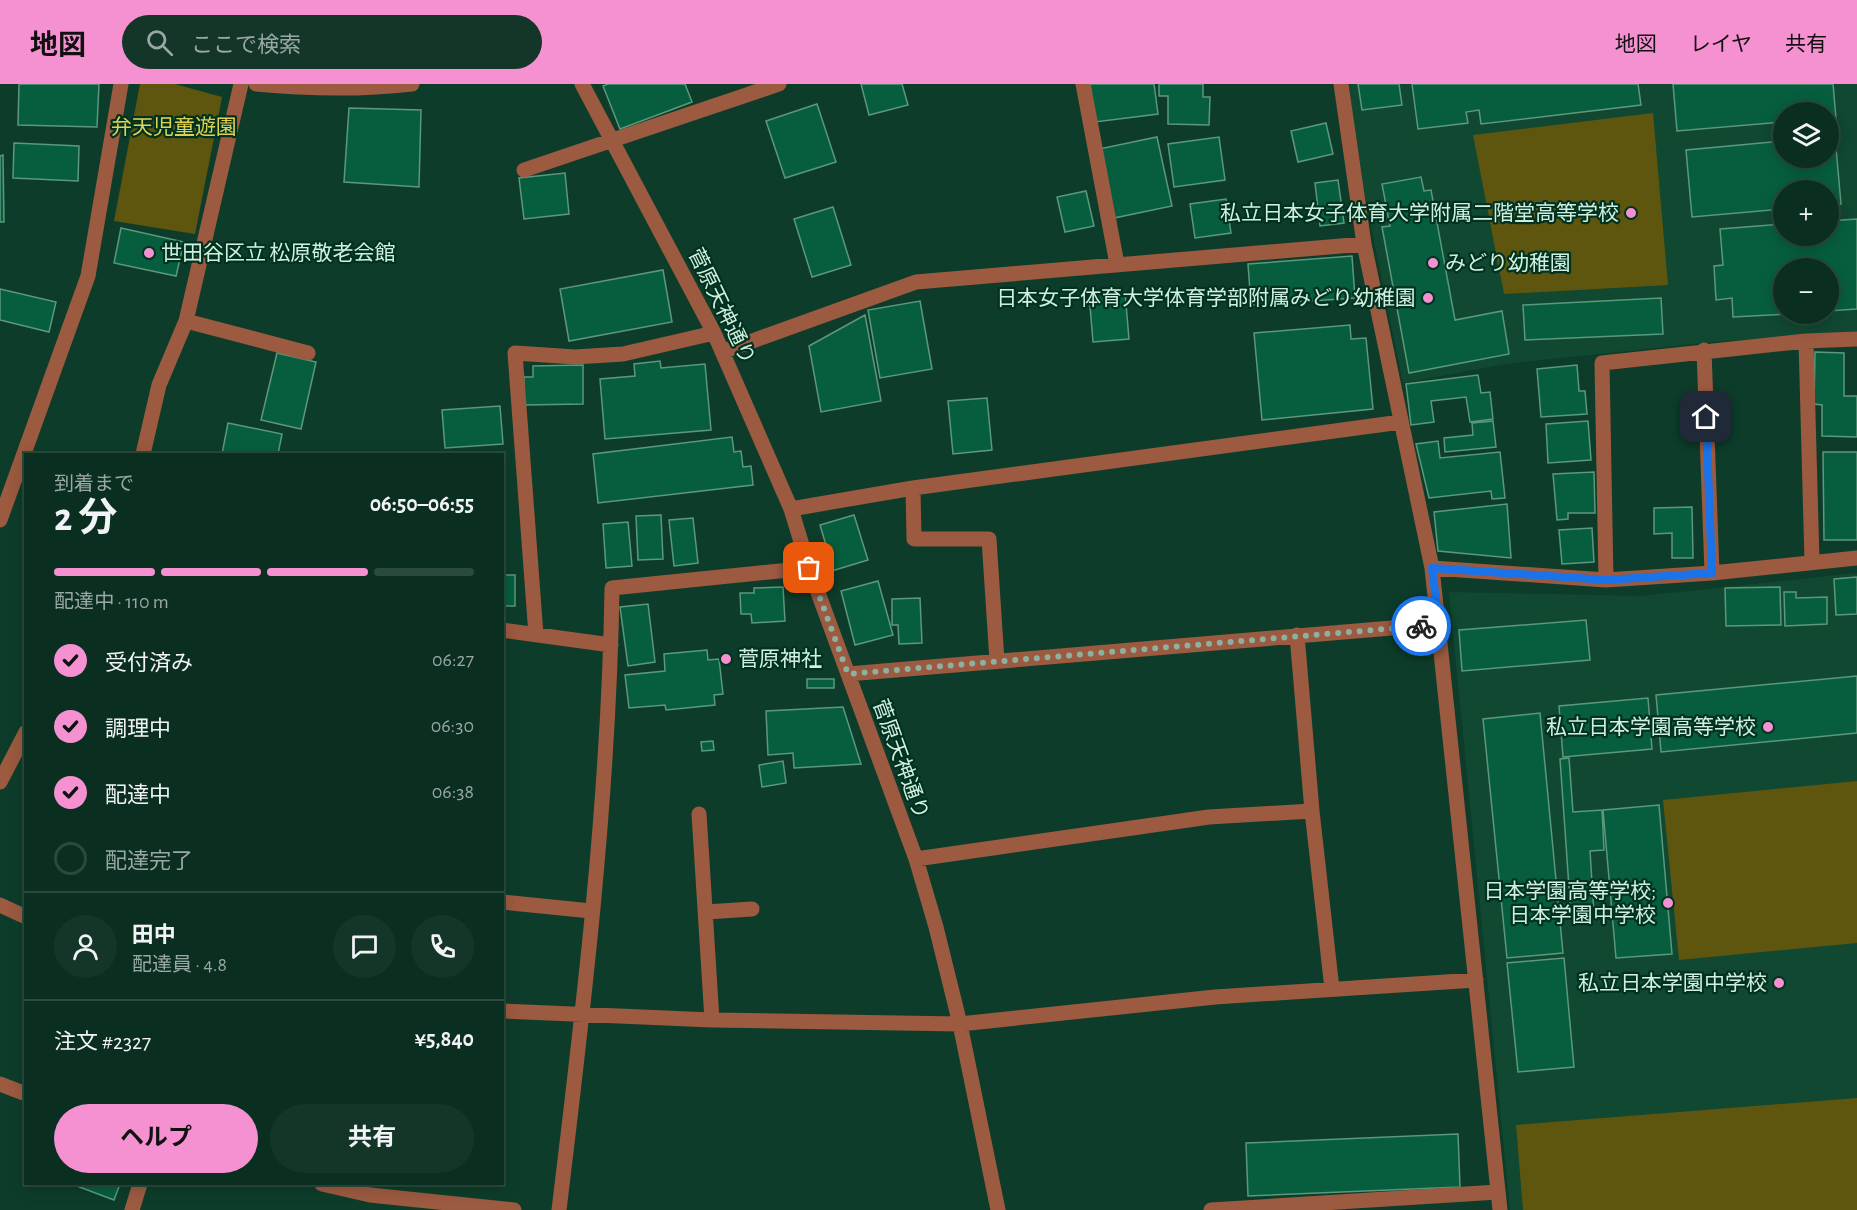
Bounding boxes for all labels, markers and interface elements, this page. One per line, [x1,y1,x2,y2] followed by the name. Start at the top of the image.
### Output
[122,15,542,69] search box
[143,26,176,59] icon: search
[30,32,86,60] text: 地図
[191,34,301,56] text: ここで検索
[1615,34,1657,55] text: 地図
[1690,34,1752,55] text: レイヤ
[1785,34,1827,55] text: 共有
[1773,102,1839,324] map controls
[1773,102,1839,168] button: layers
[111,116,237,138] park label: 弁天児童遊園
[1773,180,1839,246] button: +
[1220,202,1619,224] place label: 私立日本女子体育大学附属二階堂高等学校
[1624,206,1638,220] marker: 私立日本女子体育大学附属二階堂高等学校
[161,242,395,264] place label: 世田谷区立 松原敬老会館
[684,245,760,367] street label: 菅原天神通り
[142,246,156,260] marker: 世田谷区立 松原敬老会館
[1445,252,1571,274] place label: みどり幼稚園
[1426,256,1440,270] marker: みどり幼稚園
[1773,258,1839,324] button: −
[996,287,1416,309] place label: 日本女子体育大学体育学部附属みどり幼稚園
[1421,291,1435,305] marker: 日本女子体育大学体育学部附属みどり幼稚園
[1680,391,1731,442] pin
[1689,400,1722,433] icon: home
[54,474,134,494] text: 到着まで
[370,493,474,515] text: 06:50–06:55
[54,499,117,538] text: 2 分
[783,542,834,593] pin
[792,551,825,584] icon: bag
[54,592,169,612] text: 配達中 · 110 m
[1391,596,1451,656] courier
[1405,610,1438,643] icon: bike
[54,644,87,677] icon: check
[738,648,822,670] place label: 菅原神社
[432,650,474,670] text: 06:27
[105,652,193,674] text: 受付済み
[719,652,733,666] marker: 菅原神社
[869,696,933,822] street label: 菅原天神通り
[54,710,87,743] icon: check
[431,716,474,736] text: 06:30
[1546,716,1756,738] place label: 私立日本学園高等学校
[105,718,171,740] text: 調理中
[1761,720,1775,734] marker: 私立日本学園高等学校
[54,776,87,809] icon: check
[432,782,474,802] text: 06:38
[105,784,171,806] text: 配達中
[105,850,193,872] text: 配達完了
[1483,880,1656,926] place label: 日本学園高等学校; 日本学園中学校
[1661,896,1675,910] marker: 日本学園高等学校; 日本学園中学校
[54,915,117,978] button: person
[333,915,396,978] button: chat
[411,915,474,978] button: phone
[132,924,176,946] text: 田中
[132,955,227,975] text: 配達員 · 4.8
[1578,972,1767,994] place label: 私立日本学園中学校
[1772,976,1786,990] marker: 私立日本学園中学校
[415,1028,474,1050] text: ¥5,840
[54,1031,151,1053] text: 注文 #2327
[54,1104,258,1173] button: ヘルプ
[270,1104,474,1173] button: 共有

